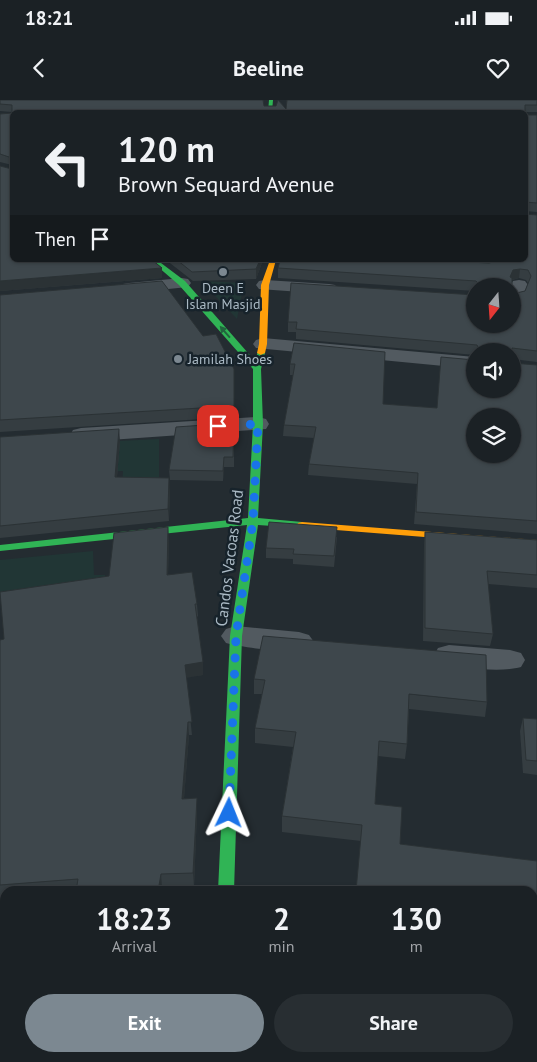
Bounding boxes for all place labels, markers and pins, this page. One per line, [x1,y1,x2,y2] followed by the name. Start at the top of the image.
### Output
[217,266,229,278] marker: Deen E Islam Masjid
[185,279,261,313] place label: Deen E Islam Masjid
[187,350,272,368] place label: Jamilah Shoes
[172,353,184,365] marker: Jamilah Shoes
[197,405,239,447] pin

